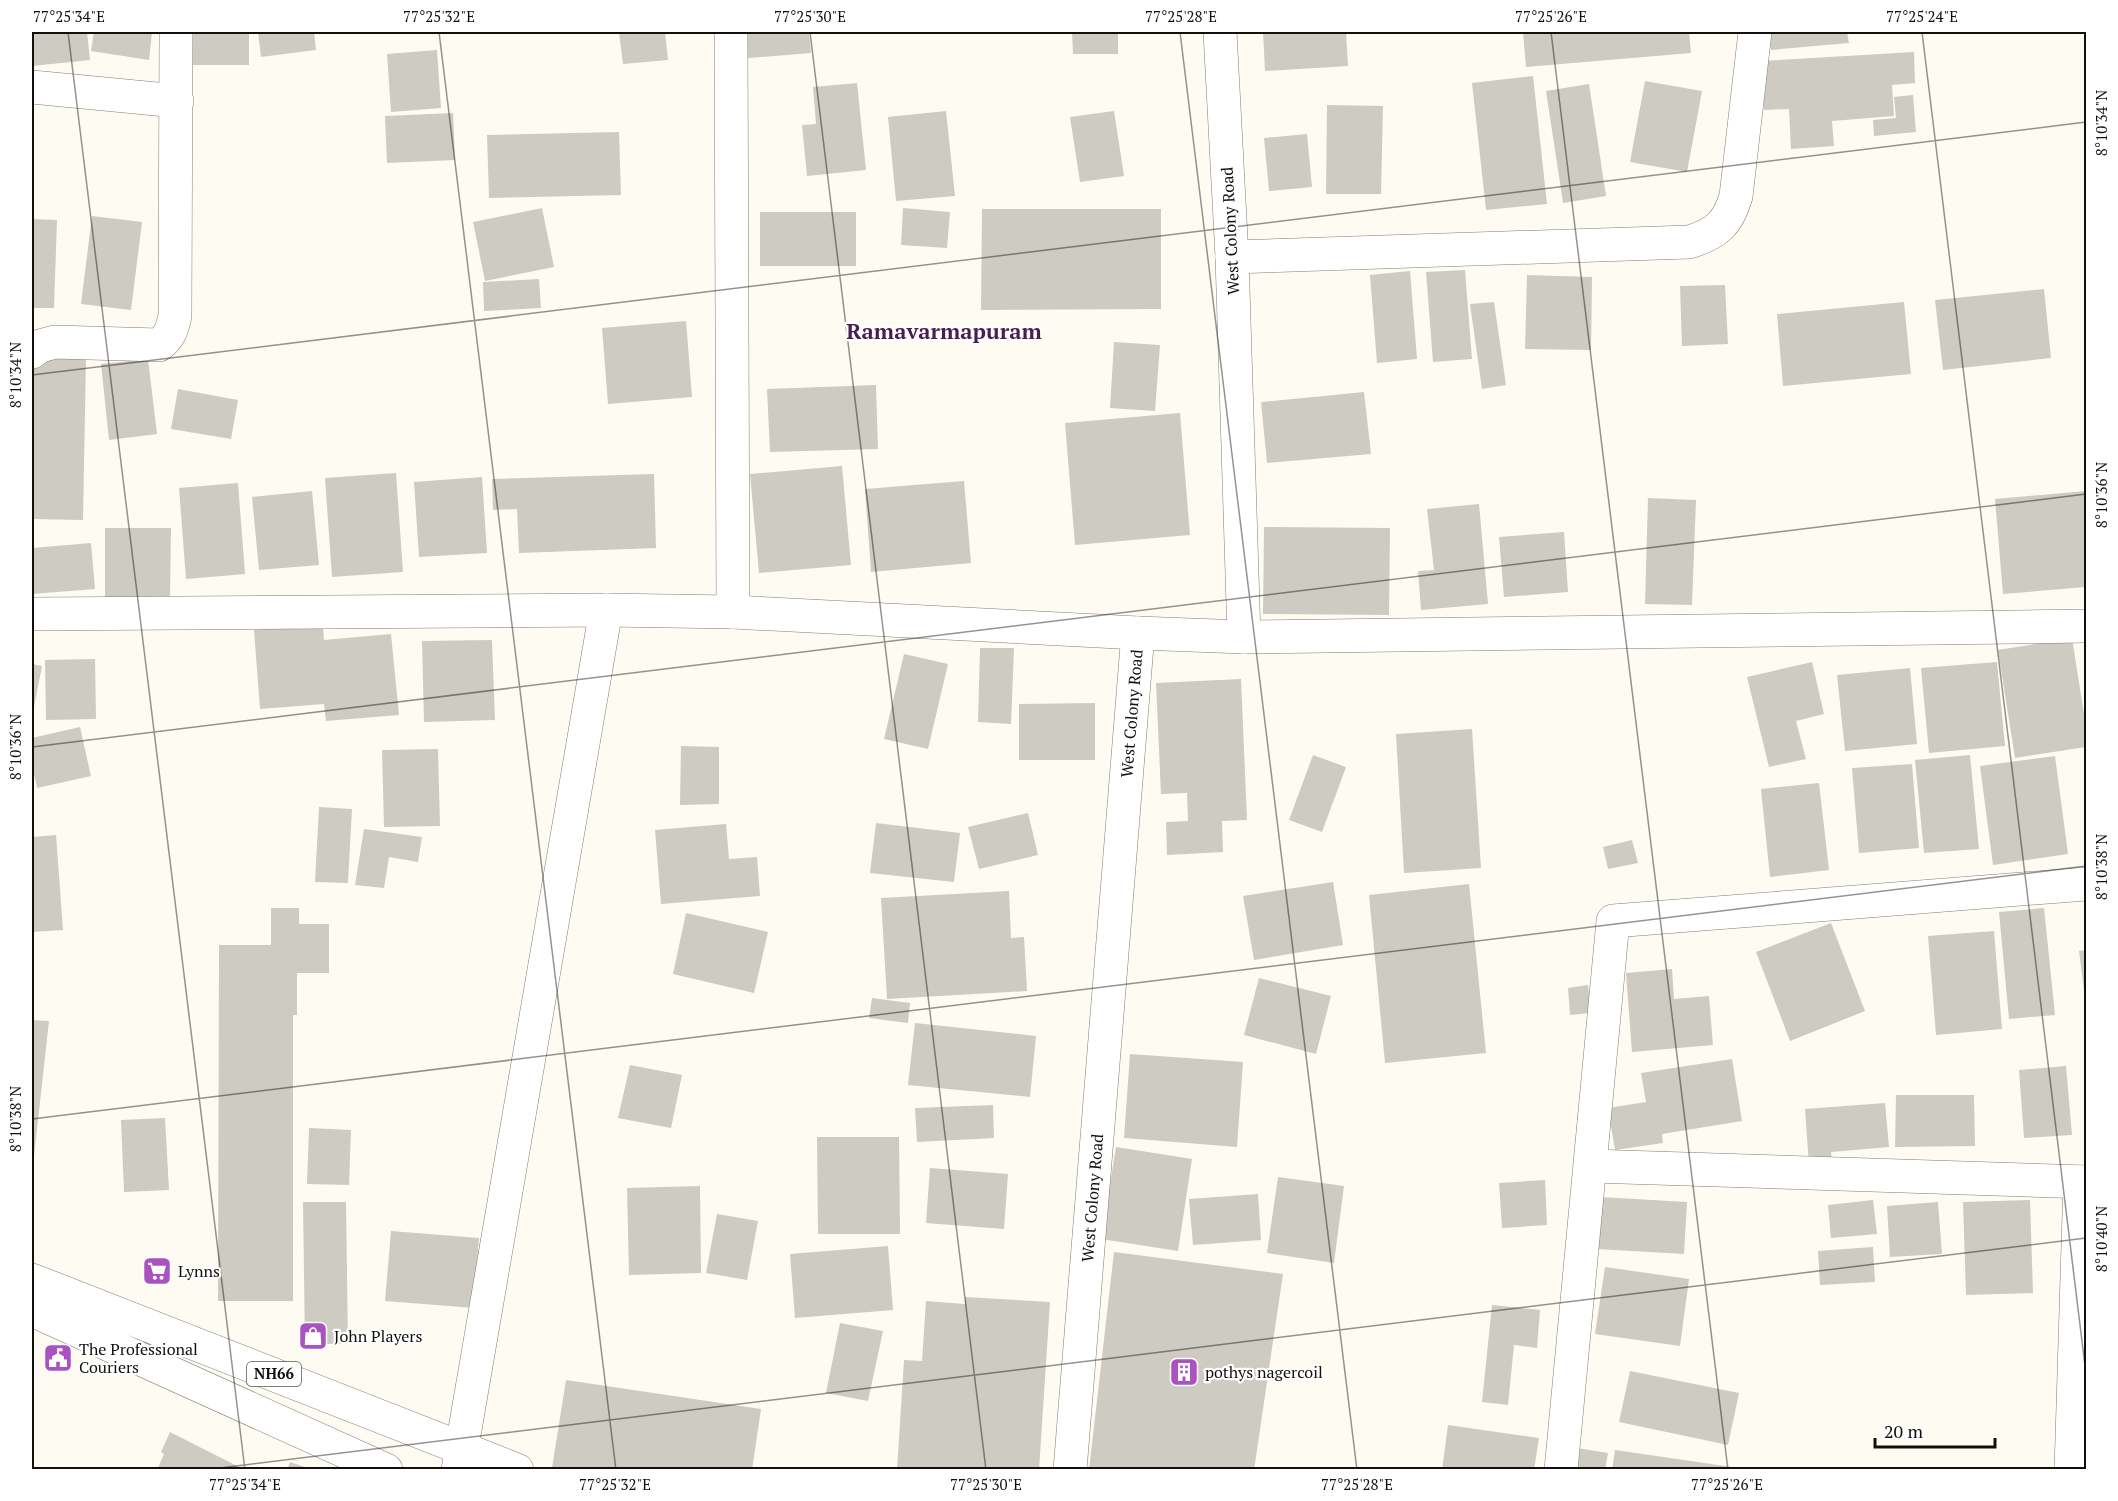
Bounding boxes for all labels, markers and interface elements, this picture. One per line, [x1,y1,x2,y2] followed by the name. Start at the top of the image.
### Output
[33,6,105,26] text: 77°25'34"E
[403,6,475,26] text: 77°25'32"E
[774,6,846,26] text: 77°25'30"E
[1145,6,1217,26] text: 77°25'28"E
[1515,6,1587,26] text: 77°25'26"E
[1886,6,1958,26] text: 77°25'24"E
[2091,90,2111,156] text: 8°10'34"N
[1216,166,1244,296] street label: West Colony Road
[846,316,1042,345] district label: Ramavarmapuram
[5,342,25,408] text: 8°10'34"N
[2091,462,2111,528] text: 8°10'36"N
[1115,648,1148,778] street label: West Colony Road
[5,714,25,780] text: 8°10'36"N
[2091,834,2111,900] text: 8°10'38"N
[5,1086,25,1152] text: 8°10'38"N
[1076,1133,1108,1263] street label: West Colony Road
[2091,1206,2111,1272] text: 8°10'40"N
[141,1255,173,1287] supermarket icon: Lynns
[178,1260,220,1282] place label: Lynns
[297,1320,329,1352] shop icon: John Players
[334,1325,423,1347] place label: John Players
[79,1338,198,1378] place label: The Professional Couriers
[42,1342,74,1374] public building icon: The Professional Couriers
[1168,1356,1200,1388] building icon: pothys nagercoil
[1205,1361,1323,1383] place label: pothys nagercoil
[247,1362,301,1386] road number: NH66
[1875,1411,1995,1449] scale bar
[1884,1419,1924,1443] text: 20 m
[209,1474,281,1494] text: 77°25'34"E
[579,1474,651,1494] text: 77°25'32"E
[950,1474,1022,1494] text: 77°25'30"E
[1321,1474,1393,1494] text: 77°25'28"E
[1691,1474,1763,1494] text: 77°25'26"E

